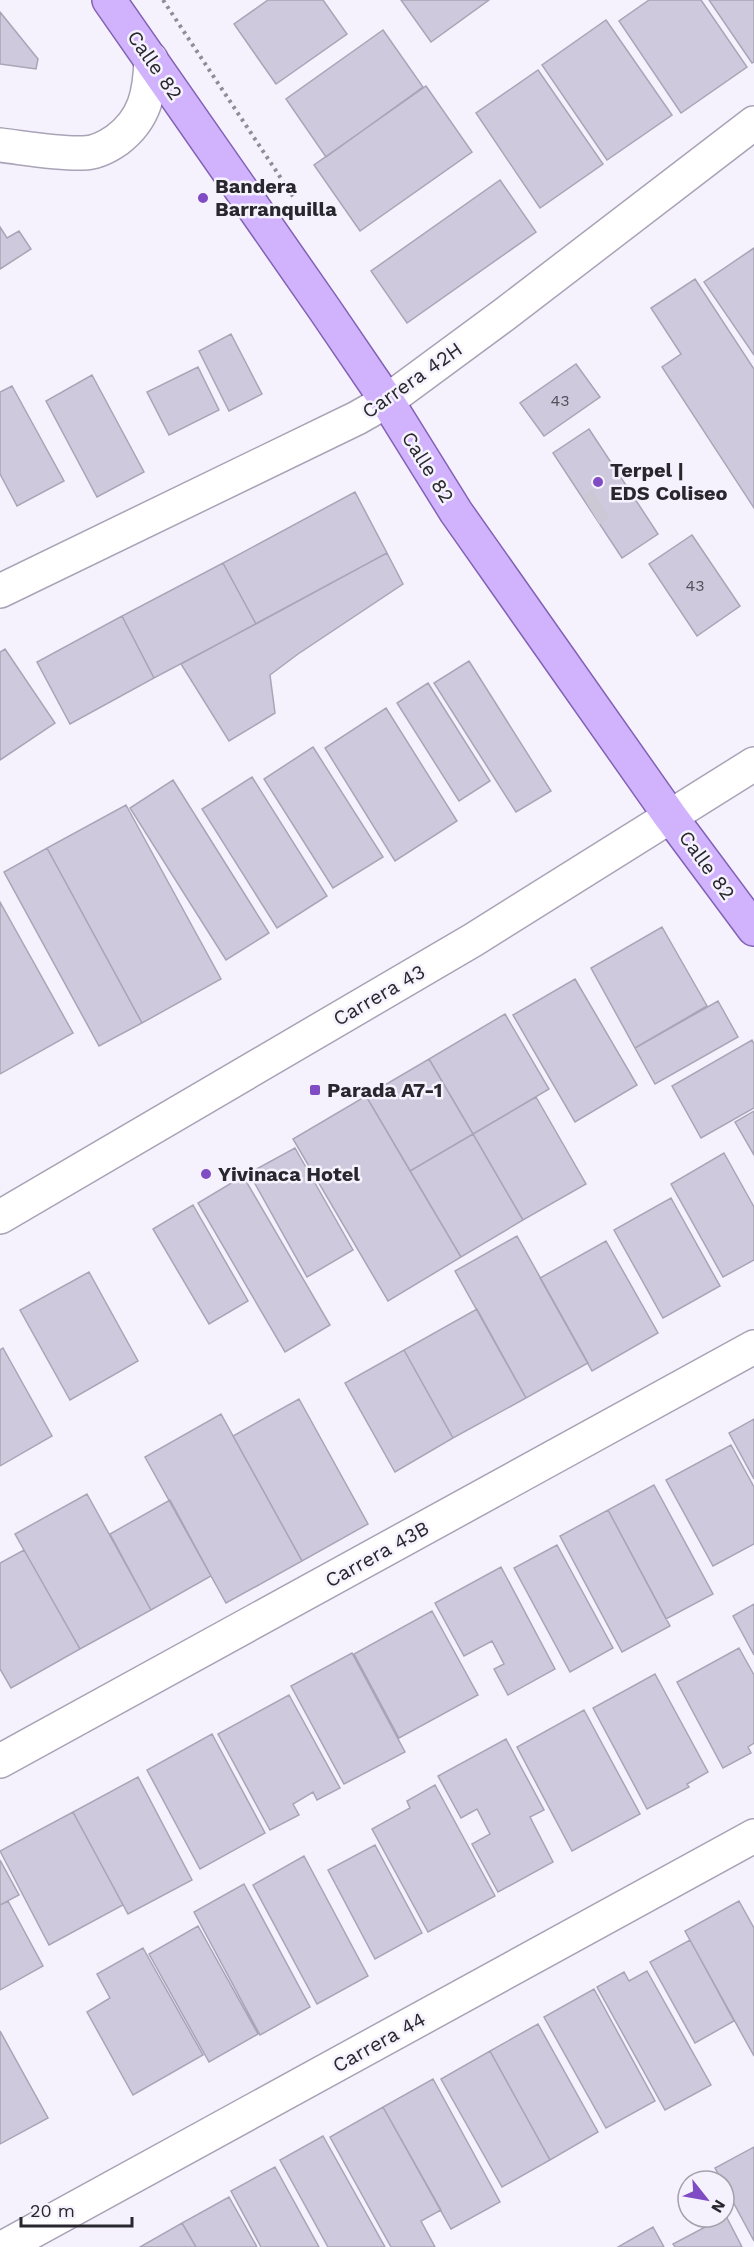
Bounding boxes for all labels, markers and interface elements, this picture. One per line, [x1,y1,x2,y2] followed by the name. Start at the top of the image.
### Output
[122,26,188,104] street label: Calle 82
[215,174,337,221] place label: Bandera Barranquilla
[196,191,210,205] marker: Bandera Barranquilla
[357,337,467,423] street label: Carrera 42H
[550,391,570,410] house number: 43
[397,427,459,507] street label: Calle 82
[610,458,728,505] place label: Terpel | EDS Coliseo
[591,475,605,489] marker: Terpel | EDS Coliseo
[685,576,705,595] house number: 43
[674,826,740,904] street label: Calle 82
[329,959,429,1031] street label: Carrera 43
[327,1078,442,1102] place label: Parada A7-1
[308,1083,322,1097] marker: Parada A7-1
[218,1162,360,1186] place label: Yivinaca Hotel
[199,1167,213,1181] marker: Yivinaca Hotel
[321,1516,433,1592] street label: Carrera 43B
[328,2007,430,2077] street label: Carrera 44
[676,2169,736,2229] north arrow
[21,2190,132,2228] scale bar
[707,2196,730,2216] text: N
[30,2200,75,2221] text: 20 m

